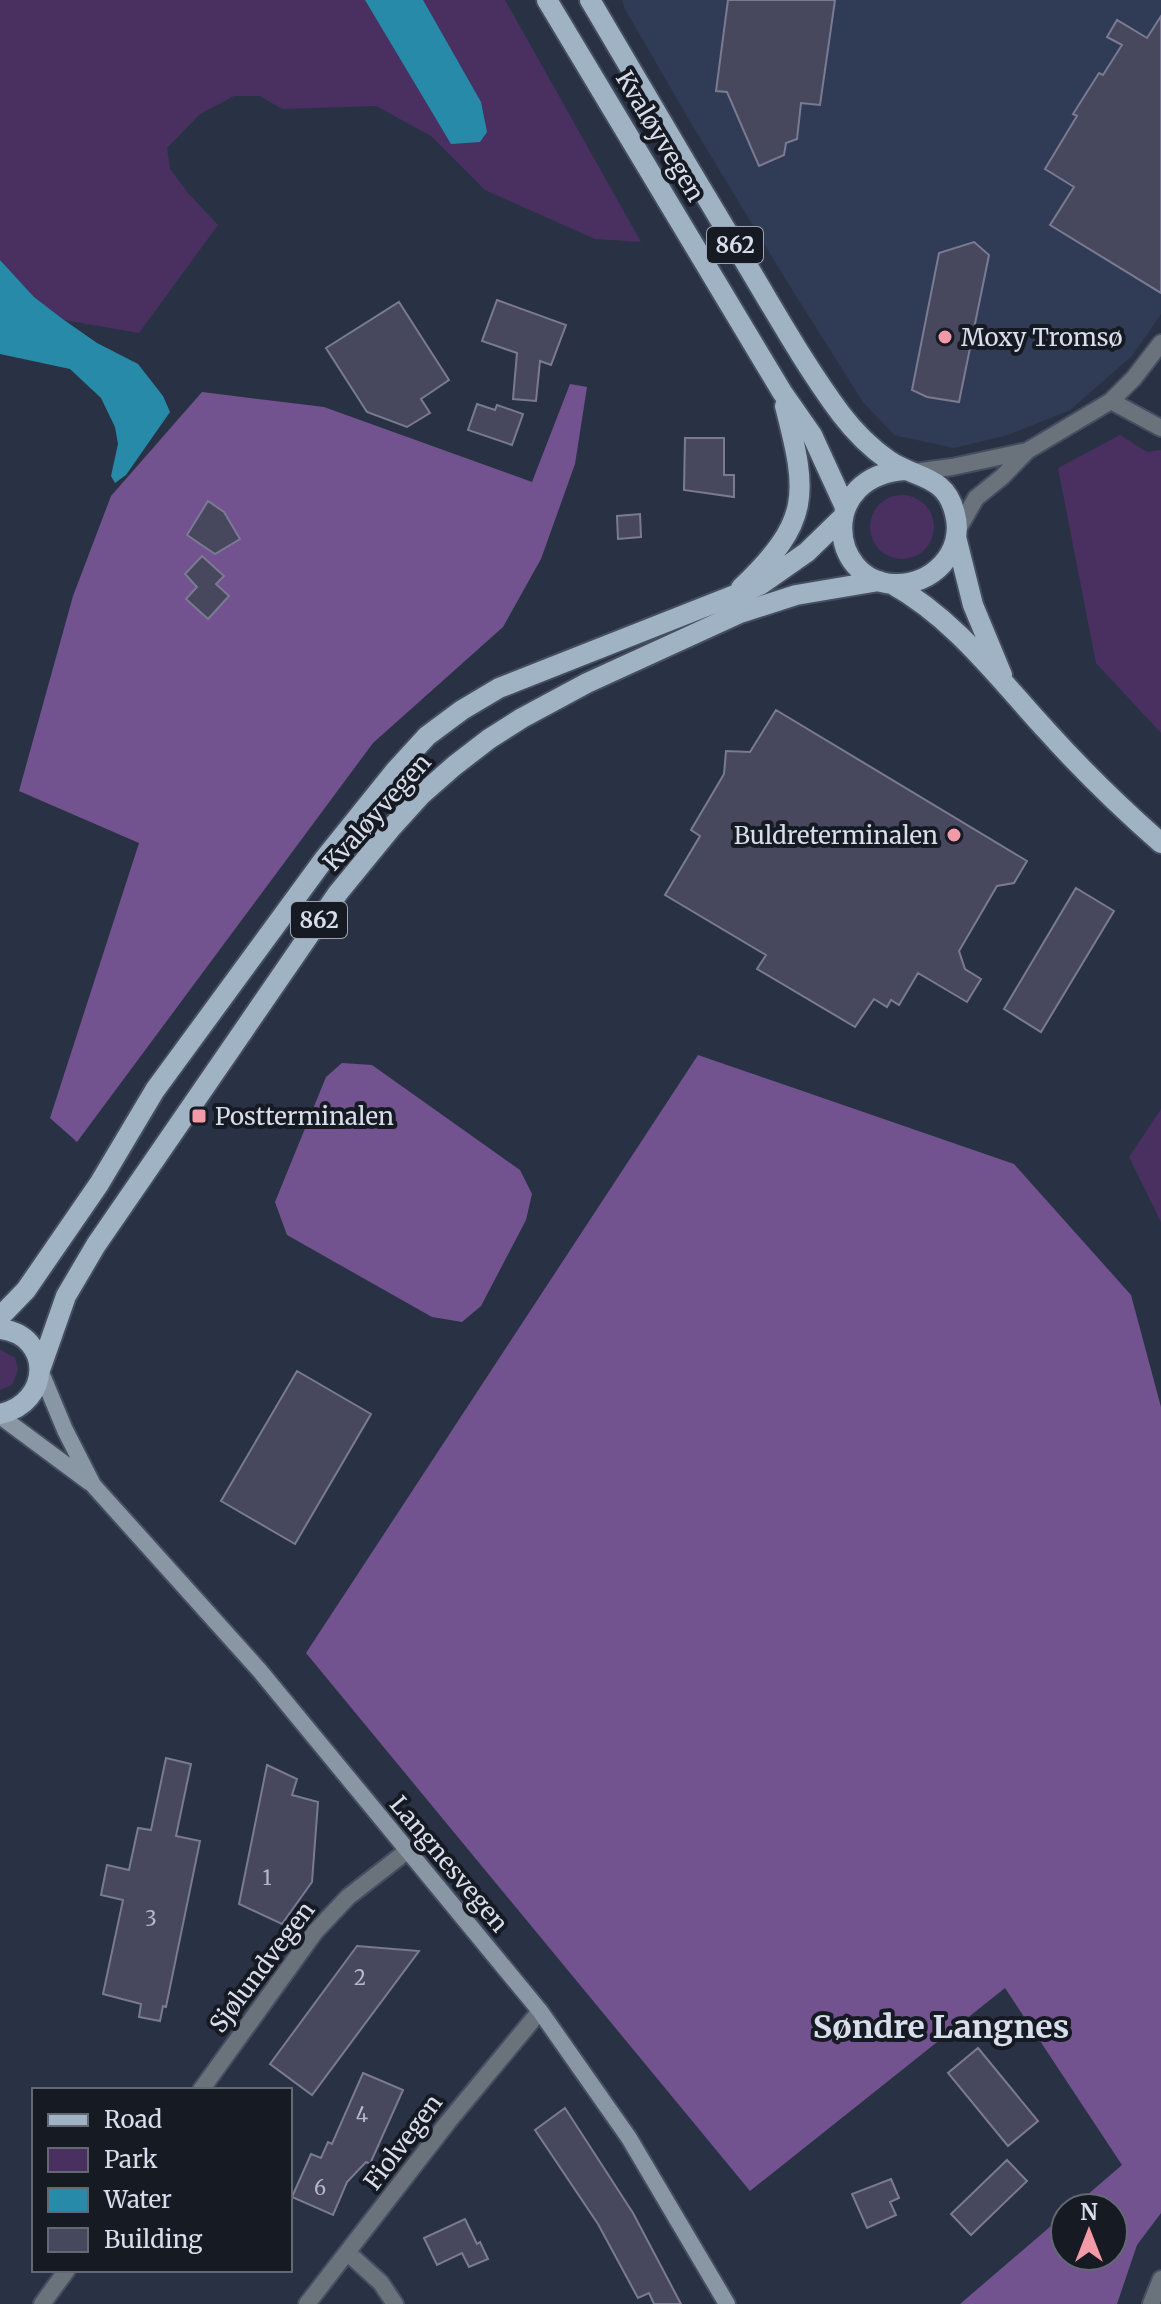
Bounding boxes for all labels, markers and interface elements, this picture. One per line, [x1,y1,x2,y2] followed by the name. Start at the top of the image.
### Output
[609,65,711,207] street label: Kvaløyvegen
[707,227,763,263] road number: 862
[961,322,1123,353] place label: Moxy Tromsø
[936,328,954,346] marker: Moxy Tromsø
[316,747,438,877] street label: Kvaløyvegen
[734,820,938,851] place label: Buldreterminalen
[945,826,963,844] marker: Buldreterminalen
[291,902,347,938] road number: 862
[215,1101,394,1132] place label: Postterminalen
[190,1107,208,1125] marker: Postterminalen
[383,1790,515,1938] street label: Langnesvegen
[262,1865,272,1890] house number: 1
[203,1895,321,2039] street label: Sjølundvegen
[145,1906,157,1931] house number: 3
[354,1965,366,1990] house number: 2
[813,2007,1069,2047] district label: Søndre Langnes
[32,2088,292,2272] legend
[357,2088,449,2196] street label: Fiolvegen
[356,2102,368,2127] house number: 4
[104,2104,162,2135] text: Road
[104,2144,158,2175] text: Park
[314,2175,326,2200] house number: 6
[103,2184,172,2215] text: Water
[1049,2192,1129,2272] north arrow
[1080,2198,1098,2226] text: N
[104,2224,203,2255] text: Building

